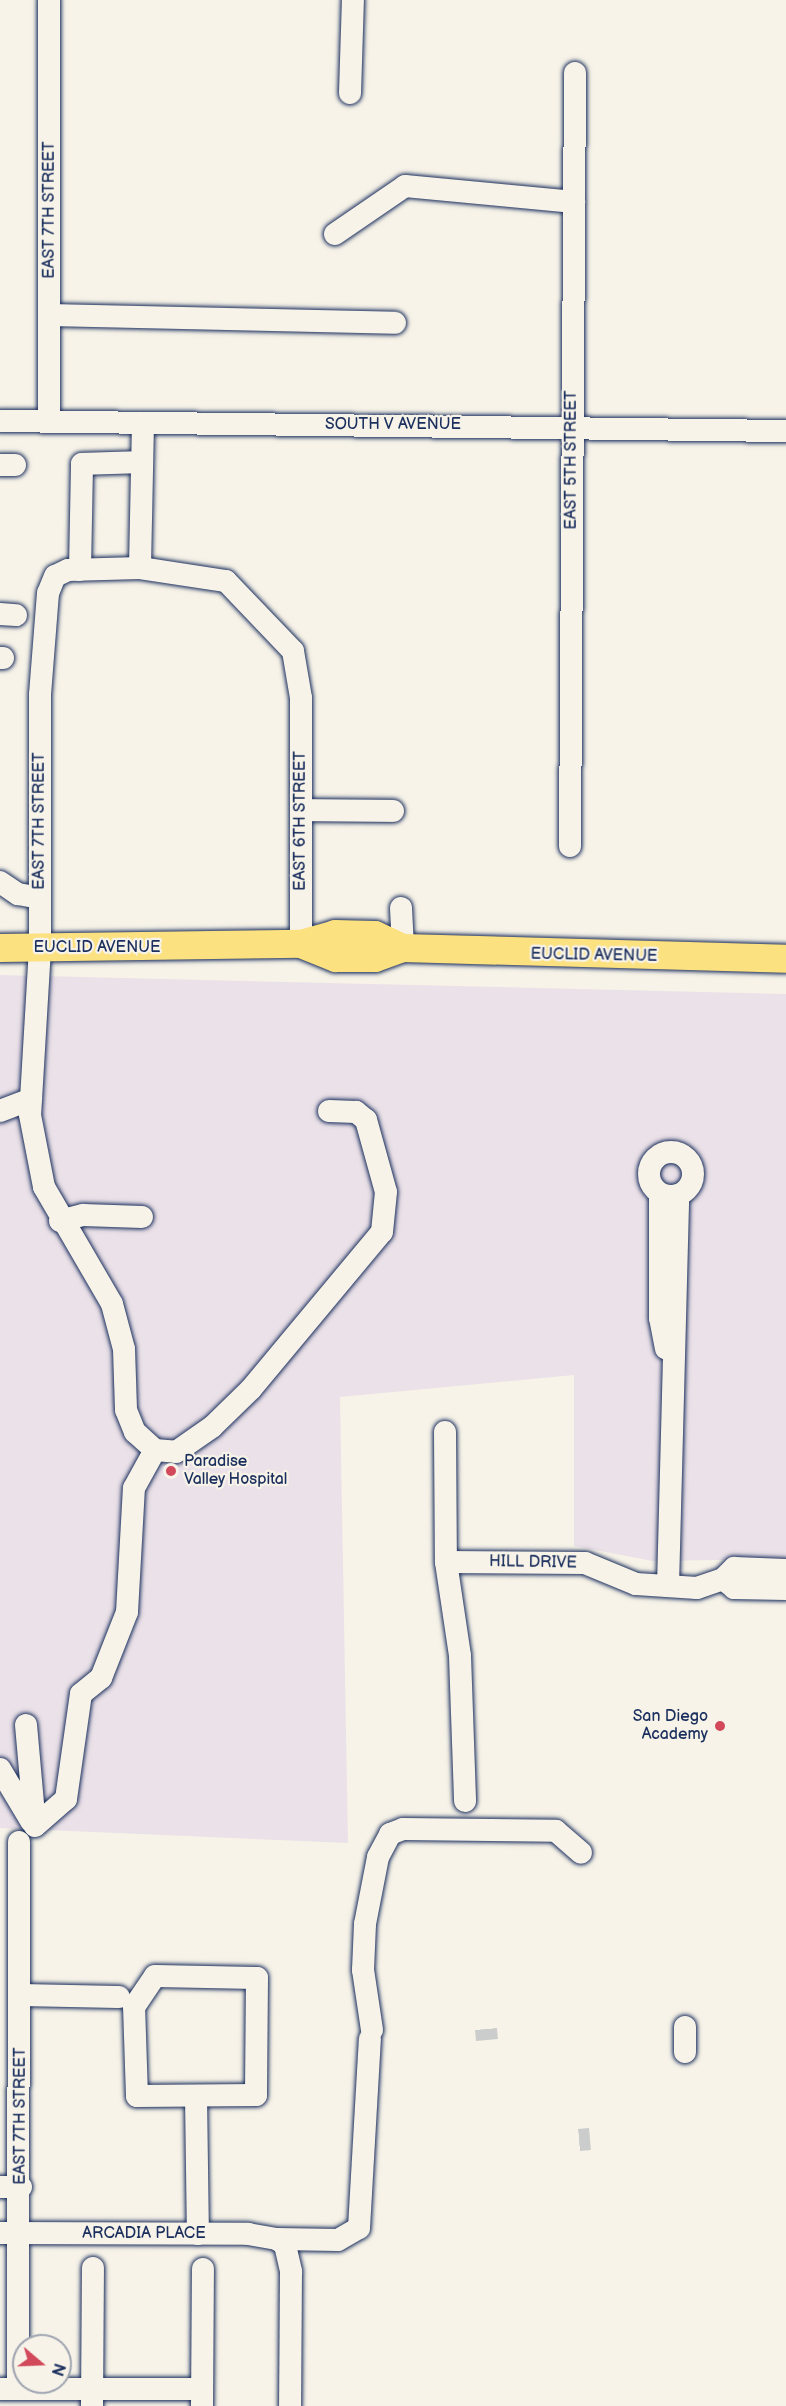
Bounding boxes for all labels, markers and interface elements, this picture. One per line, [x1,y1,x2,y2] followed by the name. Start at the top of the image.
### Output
[40,141,60,279] street label: EAST 7TH STREET
[562,390,582,530] street label: EAST 5TH STREET
[325,415,461,435] street label: SOUTH V AVENUE
[291,751,311,891] street label: EAST 6TH STREET
[30,752,50,890] street label: EAST 7TH STREET
[34,938,160,958] street label: EUCLID AVENUE
[530,945,658,967] street label: EUCLID AVENUE
[184,1452,288,1490] place label: Paradise Valley Hospital
[162,1462,180,1480] marker: Paradise Valley Hospital
[489,1553,577,1573] street label: HILL DRIVE
[633,1707,708,1745] place label: San Diego Academy
[713,1719,727,1733] marker: San Diego Academy
[11,2047,31,2185] street label: EAST 7TH STREET
[82,2224,206,2244] street label: ARCADIA PLACE
[12,2334,72,2394] north arrow
[47,2361,69,2378] text: N

